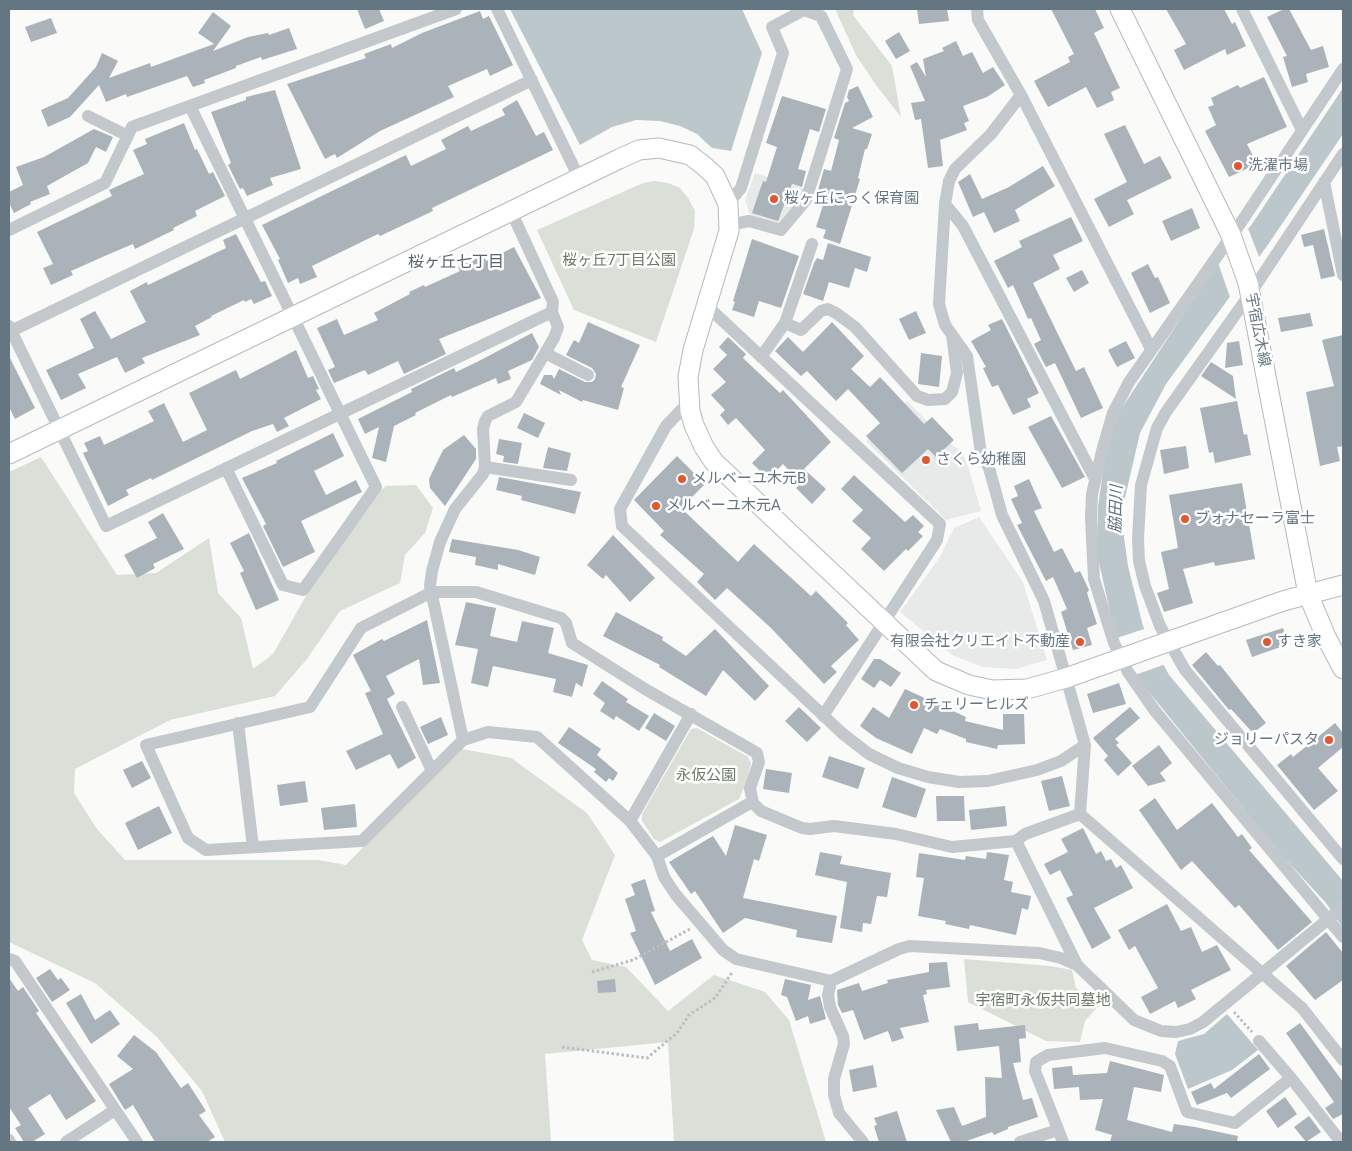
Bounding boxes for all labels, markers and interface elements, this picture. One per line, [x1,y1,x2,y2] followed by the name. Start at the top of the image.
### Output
[1248,157,1308,175] place label: 洗濯市場
[1232,160,1244,172] marker: 洗濯市場
[784,190,919,208] place label: 桜ヶ丘にっく保育園
[768,193,780,205] marker: 桜ヶ丘にっく保育園
[562,252,676,270] park label: 桜ヶ丘7丁目公園
[408,253,504,273] district label: 桜ヶ丘七丁目
[1241,291,1273,369] street label: 宇宿広木線
[936,451,1026,469] place label: さくら幼稚園
[920,454,932,466] marker: さくら幼稚園
[692,470,806,488] place label: メルベーユ木元B
[676,473,688,485] marker: メルベーユ木元B
[1107,485,1127,533] water label: 脇田川
[666,497,781,515] place label: メルベーユ木元A
[650,500,662,512] marker: メルベーユ木元A
[1195,510,1315,528] place label: ブォナセーラ富士
[1179,513,1191,525] marker: ブォナセーラ富士
[890,633,1070,651] place label: 有限会社クリエイト不動産
[1277,633,1322,651] place label: すき家
[1074,636,1086,648] marker: 有限会社クリエイト不動産
[1261,636,1273,648] marker: すき家
[924,696,1029,714] place label: チェリーヒルズ
[908,699,920,711] marker: チェリーヒルズ
[1214,731,1319,749] place label: ジョリーパスタ
[1323,734,1335,746] marker: ジョリーパスタ
[676,767,736,785] park label: 永仮公園
[976,992,1110,1010] park label: 宇宿町永仮共同墓地

